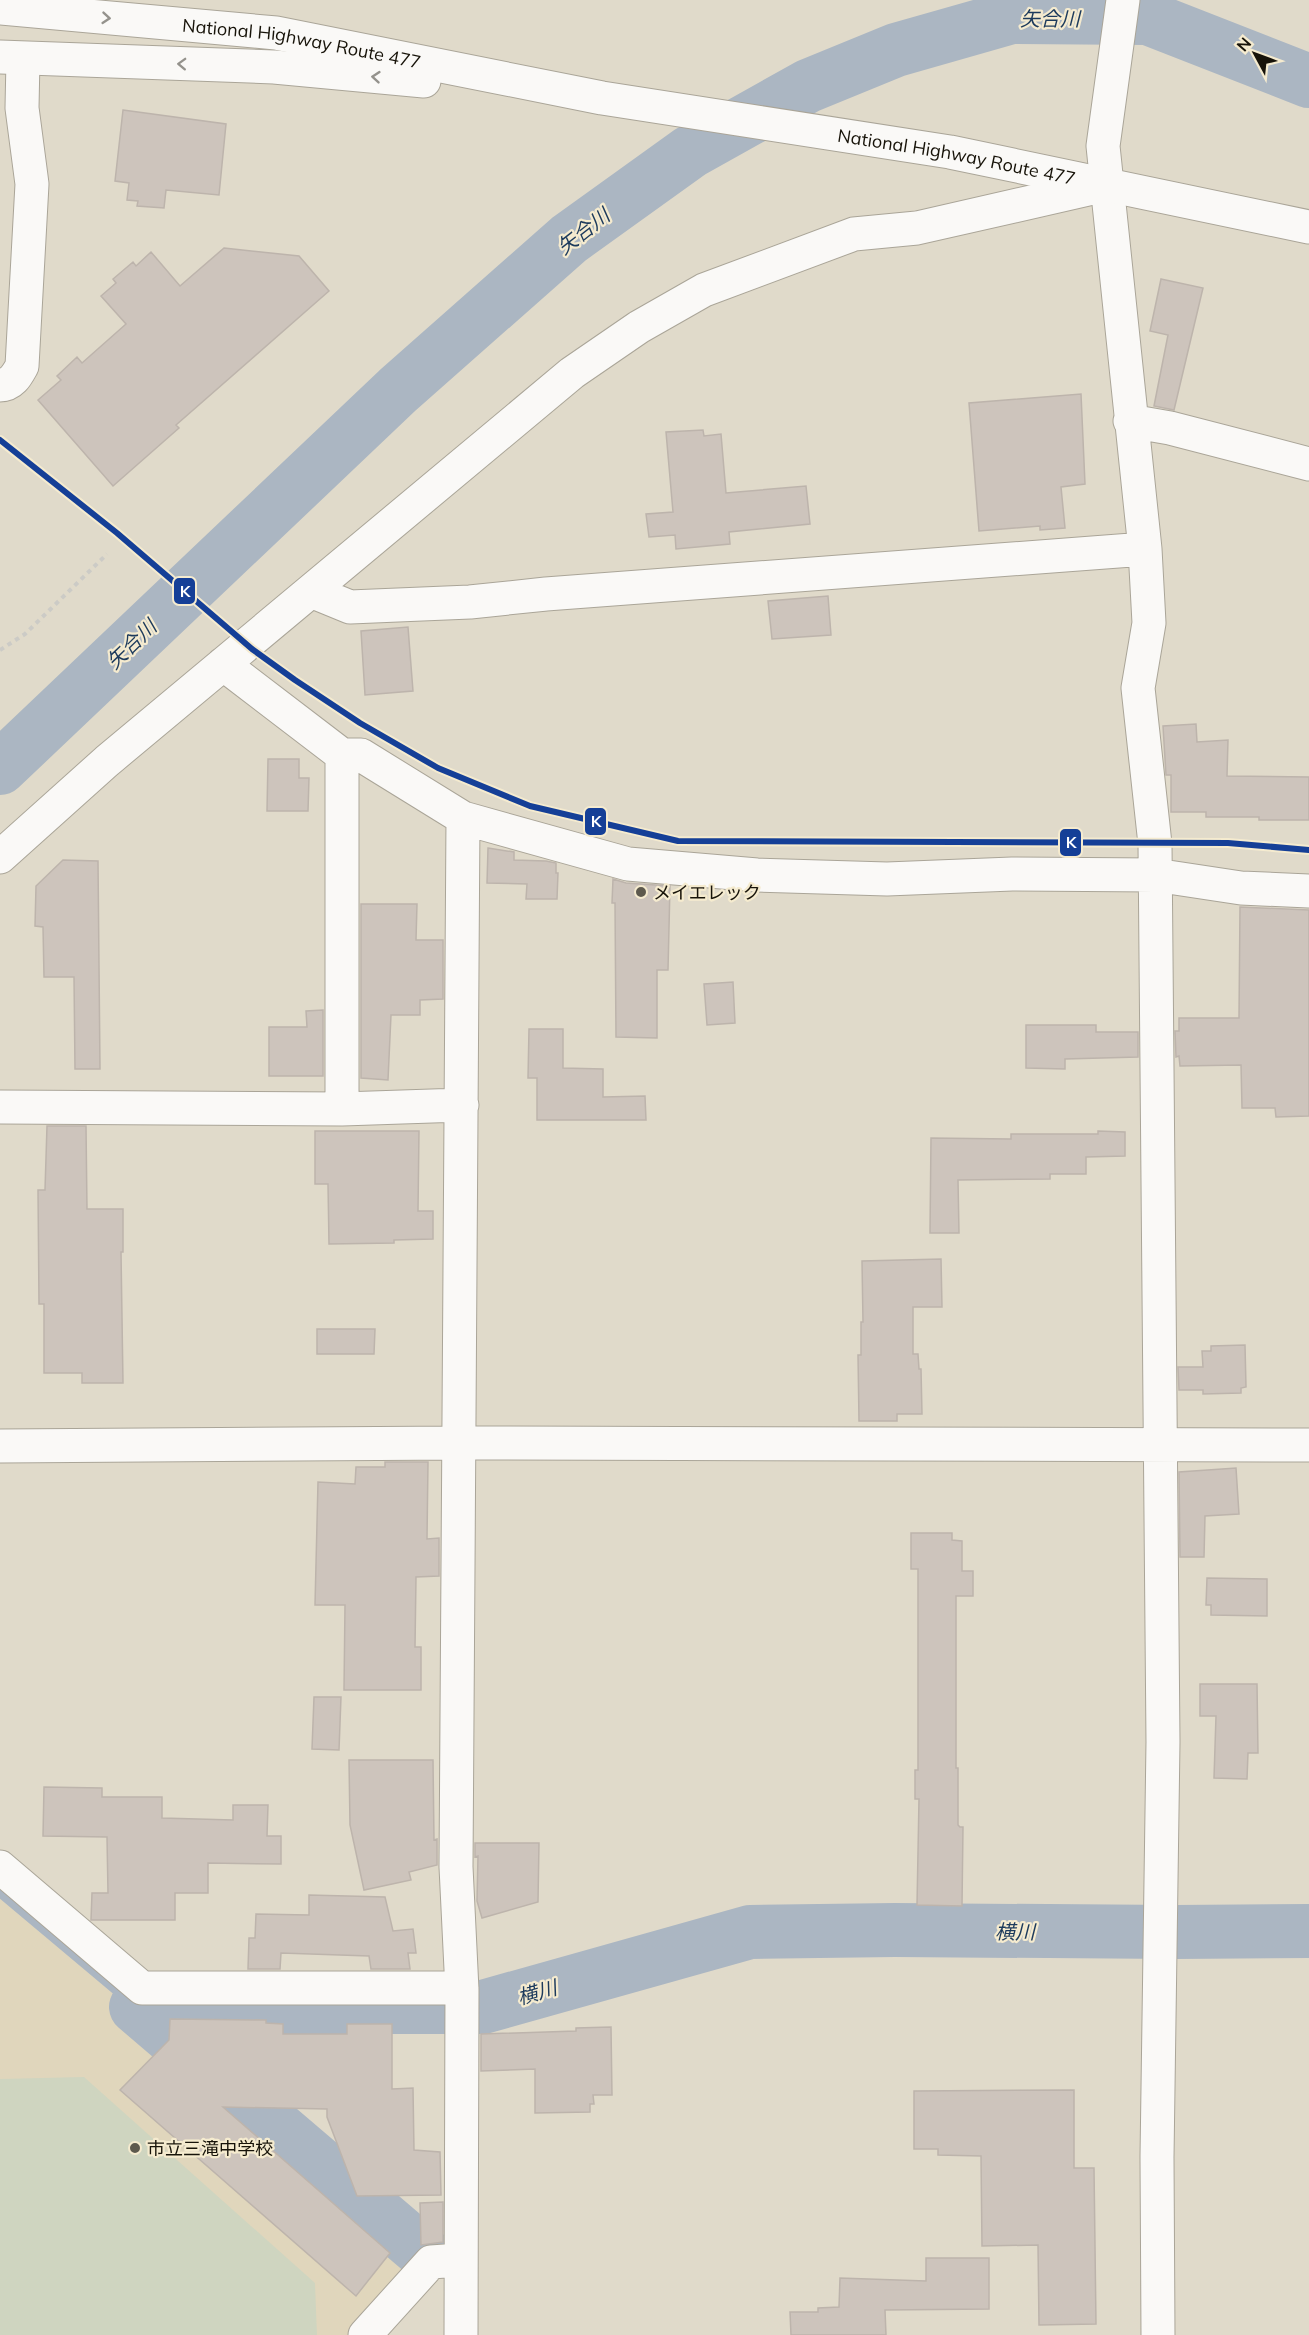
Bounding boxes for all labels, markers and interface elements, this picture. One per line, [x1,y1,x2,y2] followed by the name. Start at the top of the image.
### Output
[1020,6,1082,31] water label: 矢合川
[101,12,110,25] one-way arrow
[181,13,423,73] street label: National Highway Route 477
[1225,24,1285,84] north arrow
[1232,33,1255,55] text: N
[177,58,186,71] one-way arrow
[372,71,381,84] one-way arrow
[836,123,1078,189] street label: National Highway Route 477
[552,201,616,259] water label: 矢合川
[173,577,196,605] line badge: K
[180,581,192,601] text: K
[101,613,163,674] water label: 矢合川
[584,807,607,836] line badge: K
[591,811,603,831] text: K
[1059,828,1082,857] line badge: K
[1066,832,1078,852] text: K
[653,881,761,904] place label: メイエレック
[634,885,648,899] marker: メイエレック
[995,1919,1037,1944] water label: 横川
[514,1974,562,2010] water label: 横川
[147,2137,273,2160] place label: 市立三滝中学校
[128,2141,142,2155] marker: 市立三滝中学校

